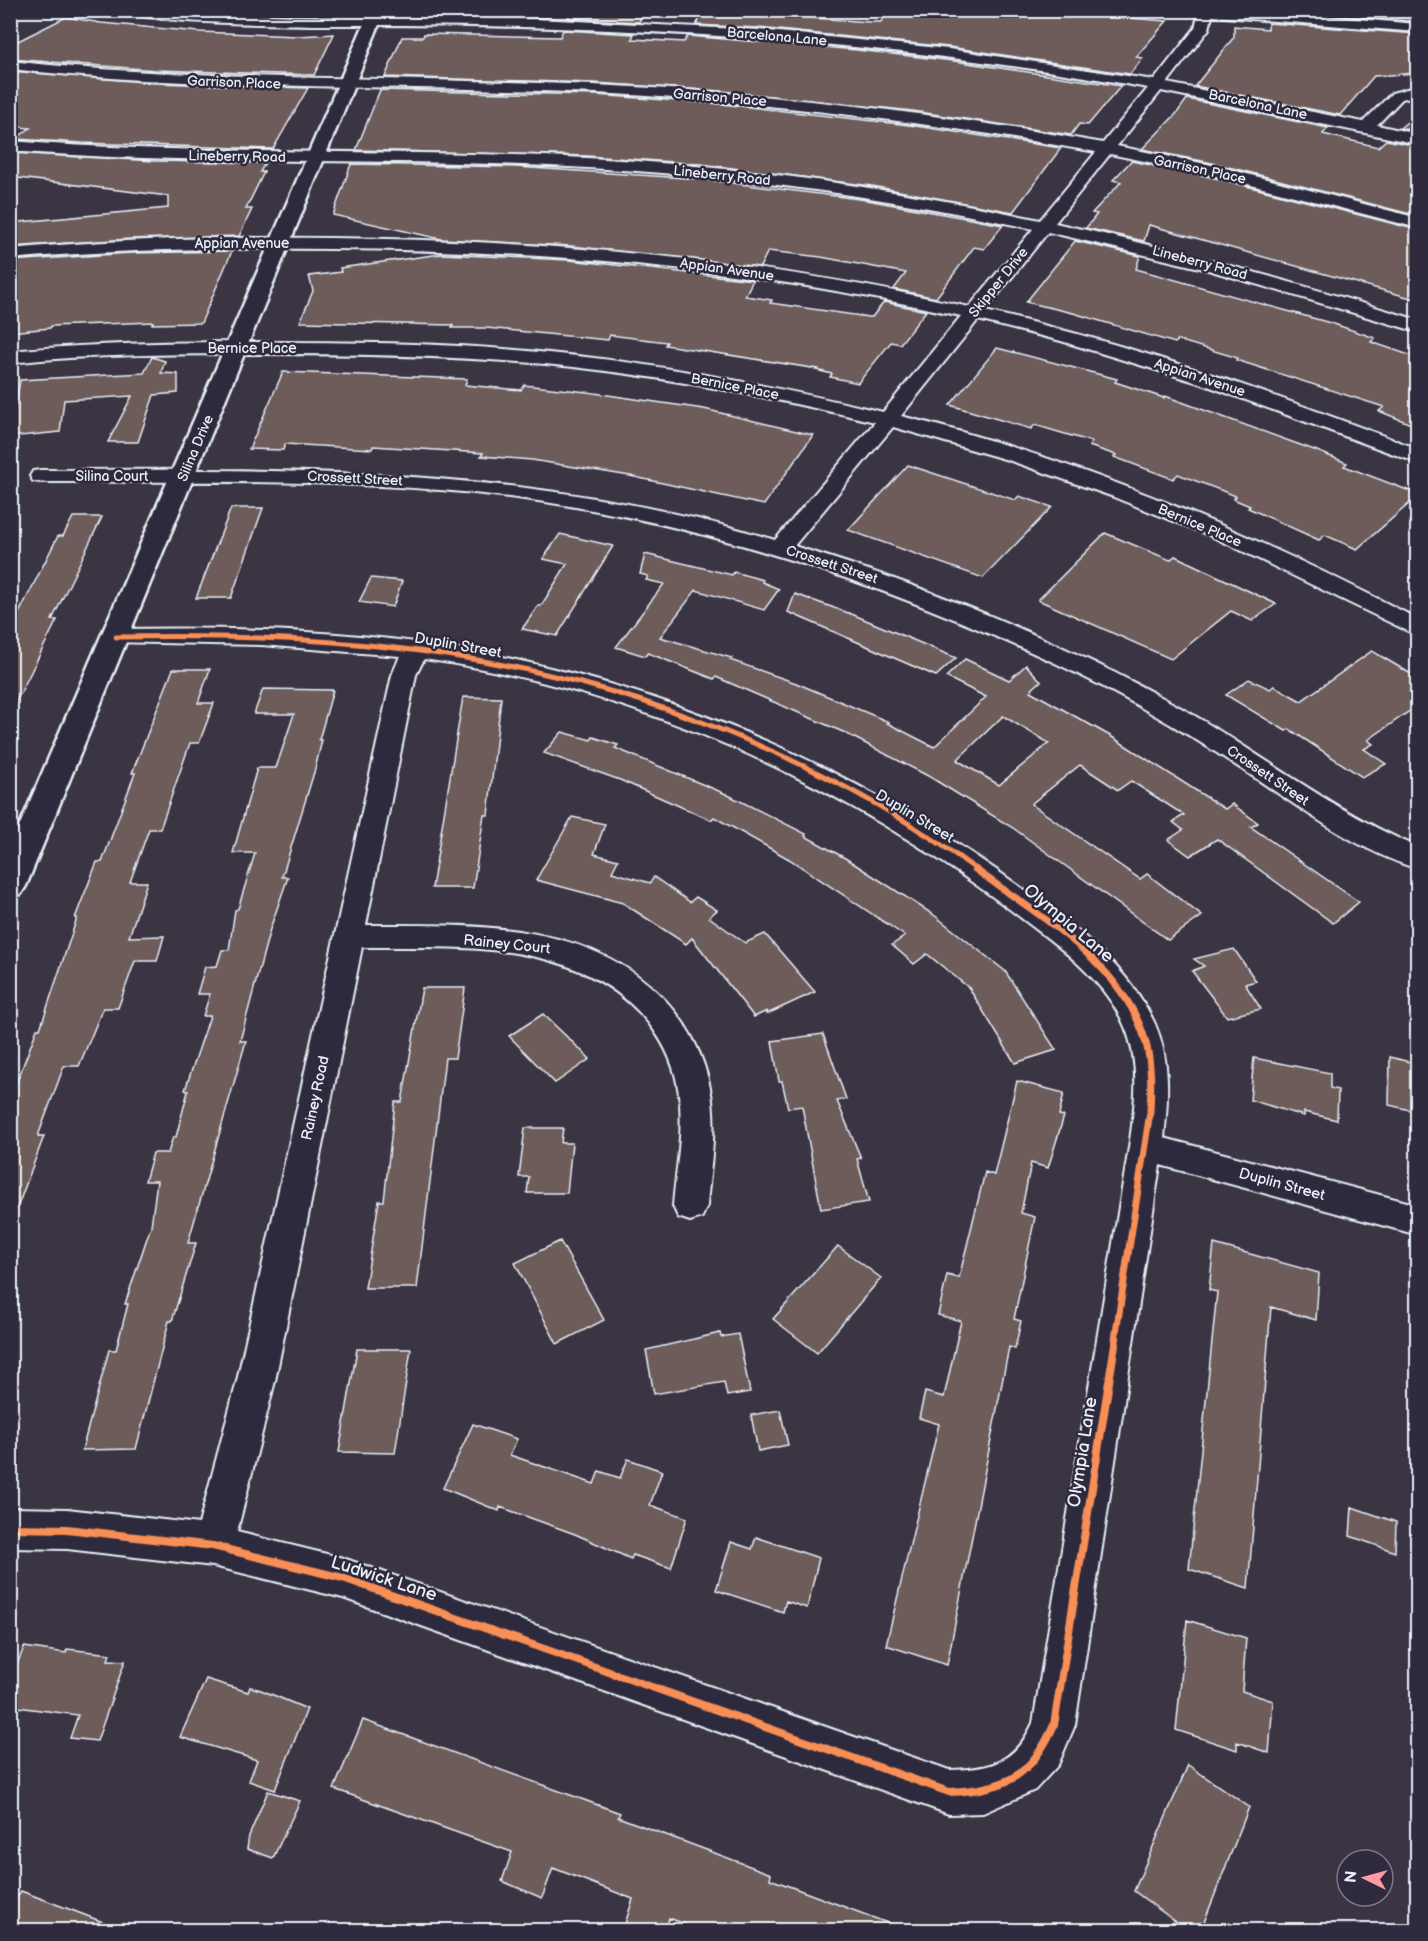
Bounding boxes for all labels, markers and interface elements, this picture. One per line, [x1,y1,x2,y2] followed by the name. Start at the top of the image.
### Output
[726,24,828,49] street label: Barcelona Lane
[187,72,281,93] street label: Garrison Place
[672,85,767,110] street label: Garrison Place
[1207,86,1309,123] street label: Barcelona Lane
[188,147,286,166] street label: Lineberry Road
[1152,151,1248,188] street label: Garrison Place
[673,162,771,189] street label: Lineberry Road
[195,235,289,252] street label: Appian Avenue
[1151,242,1249,283] street label: Lineberry Road
[965,244,1032,321] street label: Skipper Drive
[679,254,775,284] street label: Appian Avenue
[207,340,297,357] street label: Bernice Place
[1152,355,1247,400] street label: Appian Avenue
[690,370,780,403] street label: Bernice Place
[174,412,217,484] street label: Silina Drive
[76,468,149,485] street label: Silina Court
[307,468,404,490] street label: Crossett Street
[1155,500,1244,551] street label: Bernice Place
[784,542,880,588] street label: Crossett Street
[413,628,503,663] street label: Duplin Street
[1223,742,1313,810] street label: Crossett Street
[872,786,958,847] street label: Duplin Street
[1019,880,1118,967] street label: Olympia Lane
[463,930,552,959] street label: Rainey Court
[297,1054,334,1142] street label: Rainey Road
[1237,1164,1327,1205] street label: Duplin Street
[1063,1395,1102,1509] street label: Olympia Lane
[328,1551,440,1606] street label: Ludwick Lane
[1335,1848,1395,1908] north arrow
[1342,1870,1362,1884] text: N

